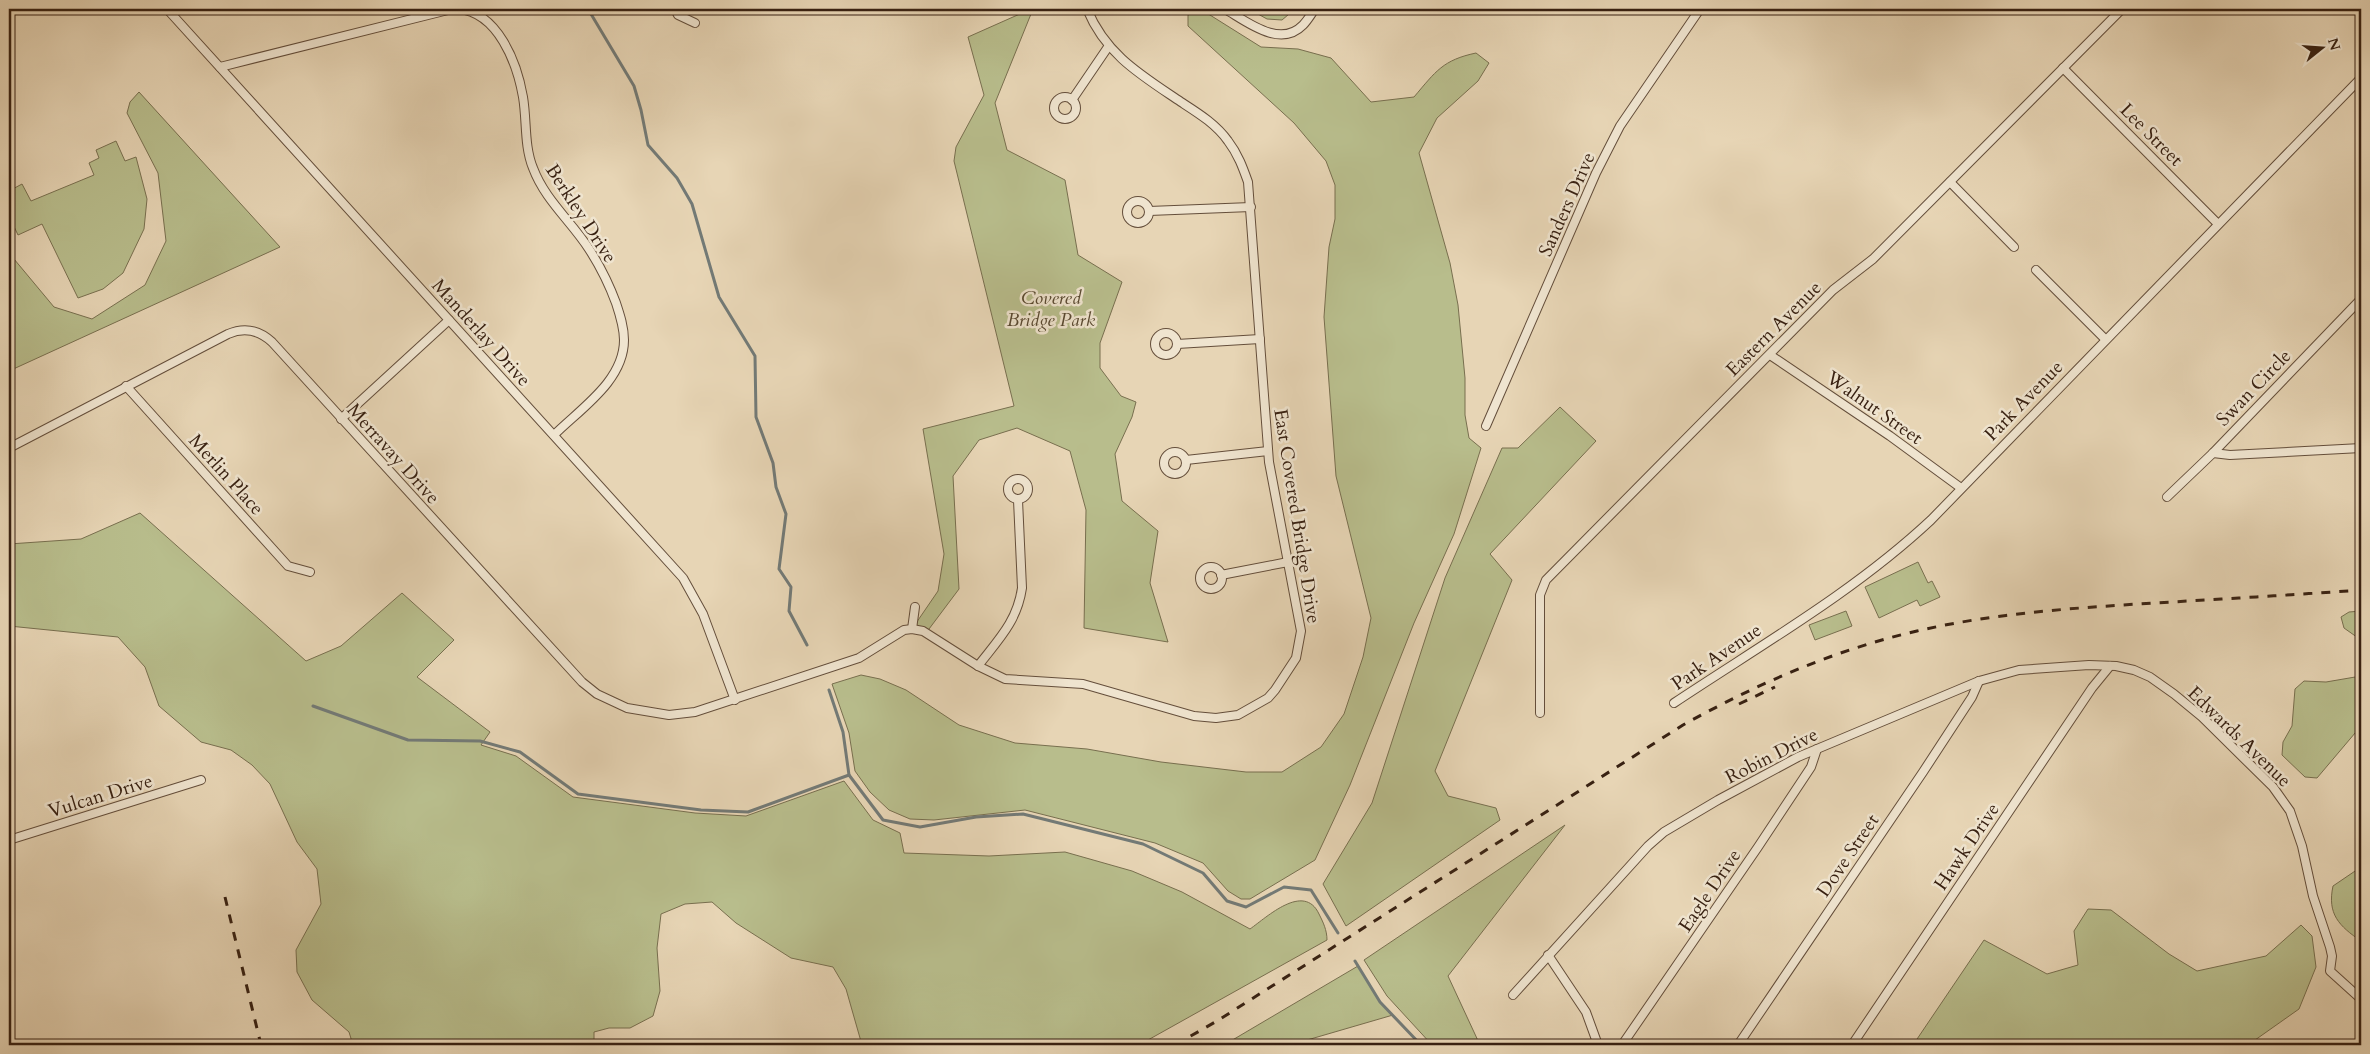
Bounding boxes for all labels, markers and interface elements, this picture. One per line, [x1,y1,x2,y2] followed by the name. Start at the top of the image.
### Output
[2298,22,2348,72] north arrow
[2323,36,2345,53] text: N
[2114,97,2189,172] street label: Lee Street
[1532,148,1601,261] street label: Sanders Drive
[539,159,623,268] street label: Berkley Drive
[426,273,537,392] street label: Manderlay Drive
[1720,275,1827,382] street label: Eastern Avenue
[1007,285,1096,333] park label: Covered Bridge Park
[2210,343,2297,432] street label: Swan Circle
[1979,355,2069,447] street label: Park Avenue
[1820,364,1928,451] street label: Walnut Street
[341,398,446,510] street label: Merravay Drive
[1267,407,1327,625] street label: East Covered Bridge Drive
[183,428,270,521] street label: Merlin Place
[1666,617,1767,696] street label: Park Avenue
[2182,680,2297,793] street label: Edwards Avenue
[1721,721,1822,790] street label: Robin Drive
[45,768,156,824] street label: Vulcan Drive
[1928,798,2006,896] street label: Hawk Drive
[1811,809,1885,902] street label: Dove Street
[1672,844,1747,937] street label: Eagle Drive

